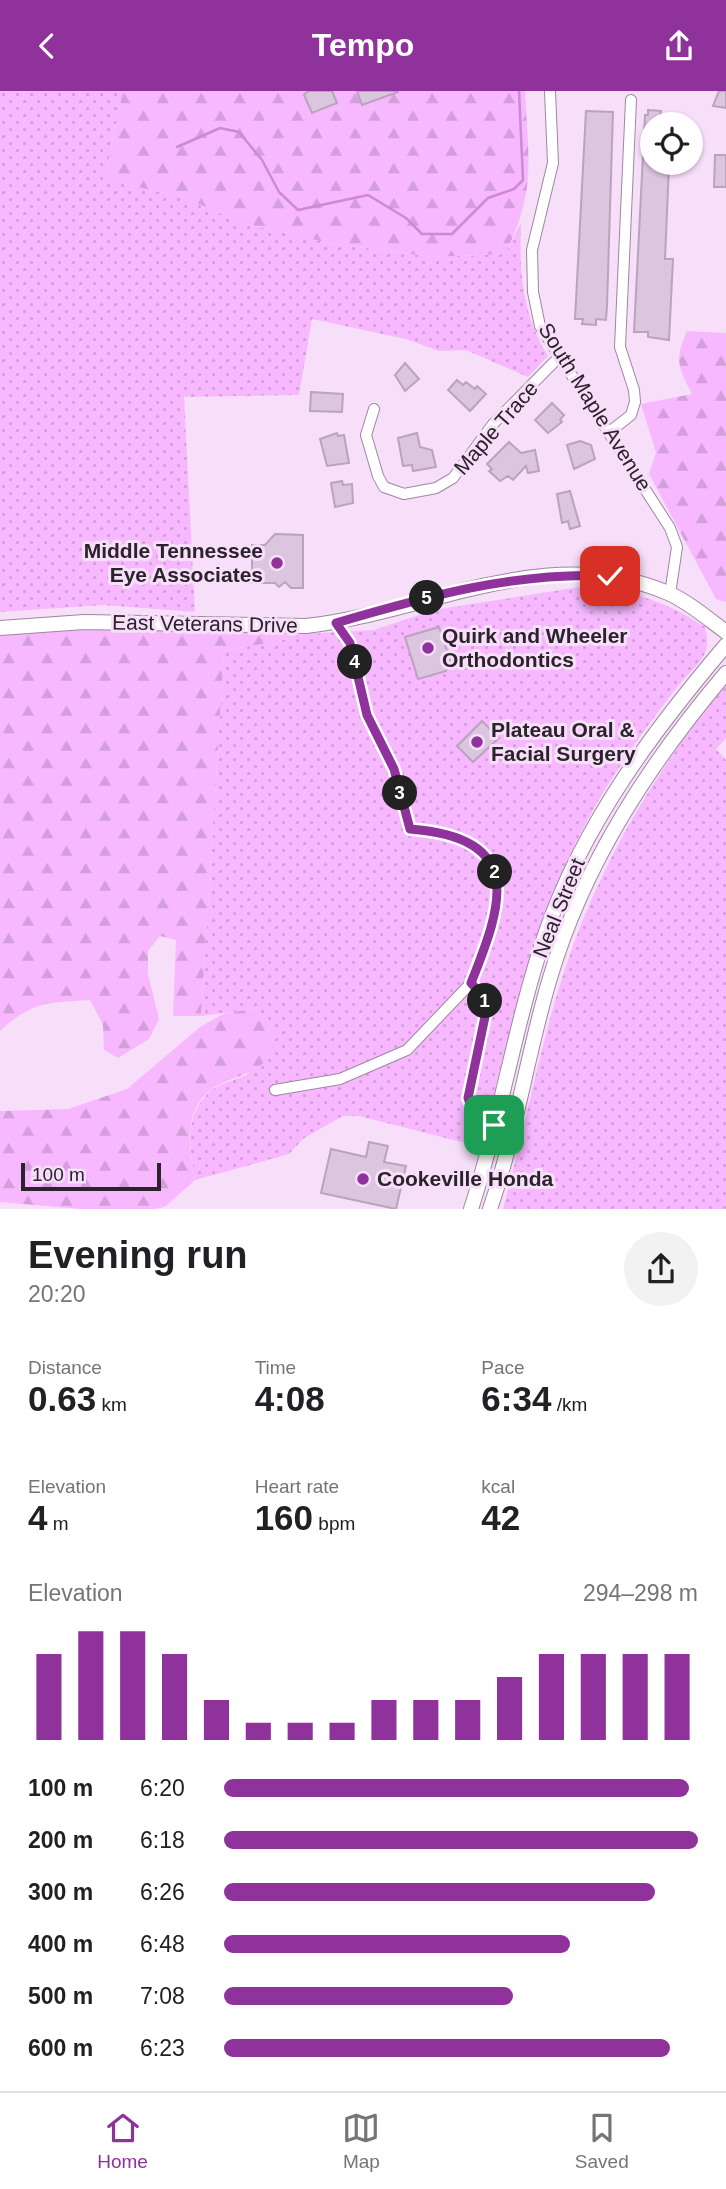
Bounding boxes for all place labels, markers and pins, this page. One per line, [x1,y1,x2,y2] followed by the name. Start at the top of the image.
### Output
[84,539,263,586] place label: Middle Tennessee Eye Associates
[580,546,640,606] pin
[269,555,285,571] marker: Middle Tennessee Eye Associates
[410,581,444,615] pin: 5
[442,624,628,671] place label: Quirk and Wheeler Orthodontics
[420,640,436,656] marker: Quirk and Wheeler Orthodontics
[338,645,372,679] pin: 4
[491,718,636,765] place label: Plateau Oral & Facial Surgery
[469,734,485,750] marker: Plateau Oral & Facial Surgery
[382,775,418,811] pin: 3
[477,855,512,889] pin: 2
[468,983,503,1019] pin: 1
[464,1095,524,1155] pin
[377,1167,554,1190] place label: Cookeville Honda
[355,1171,371,1187] marker: Cookeville Honda

